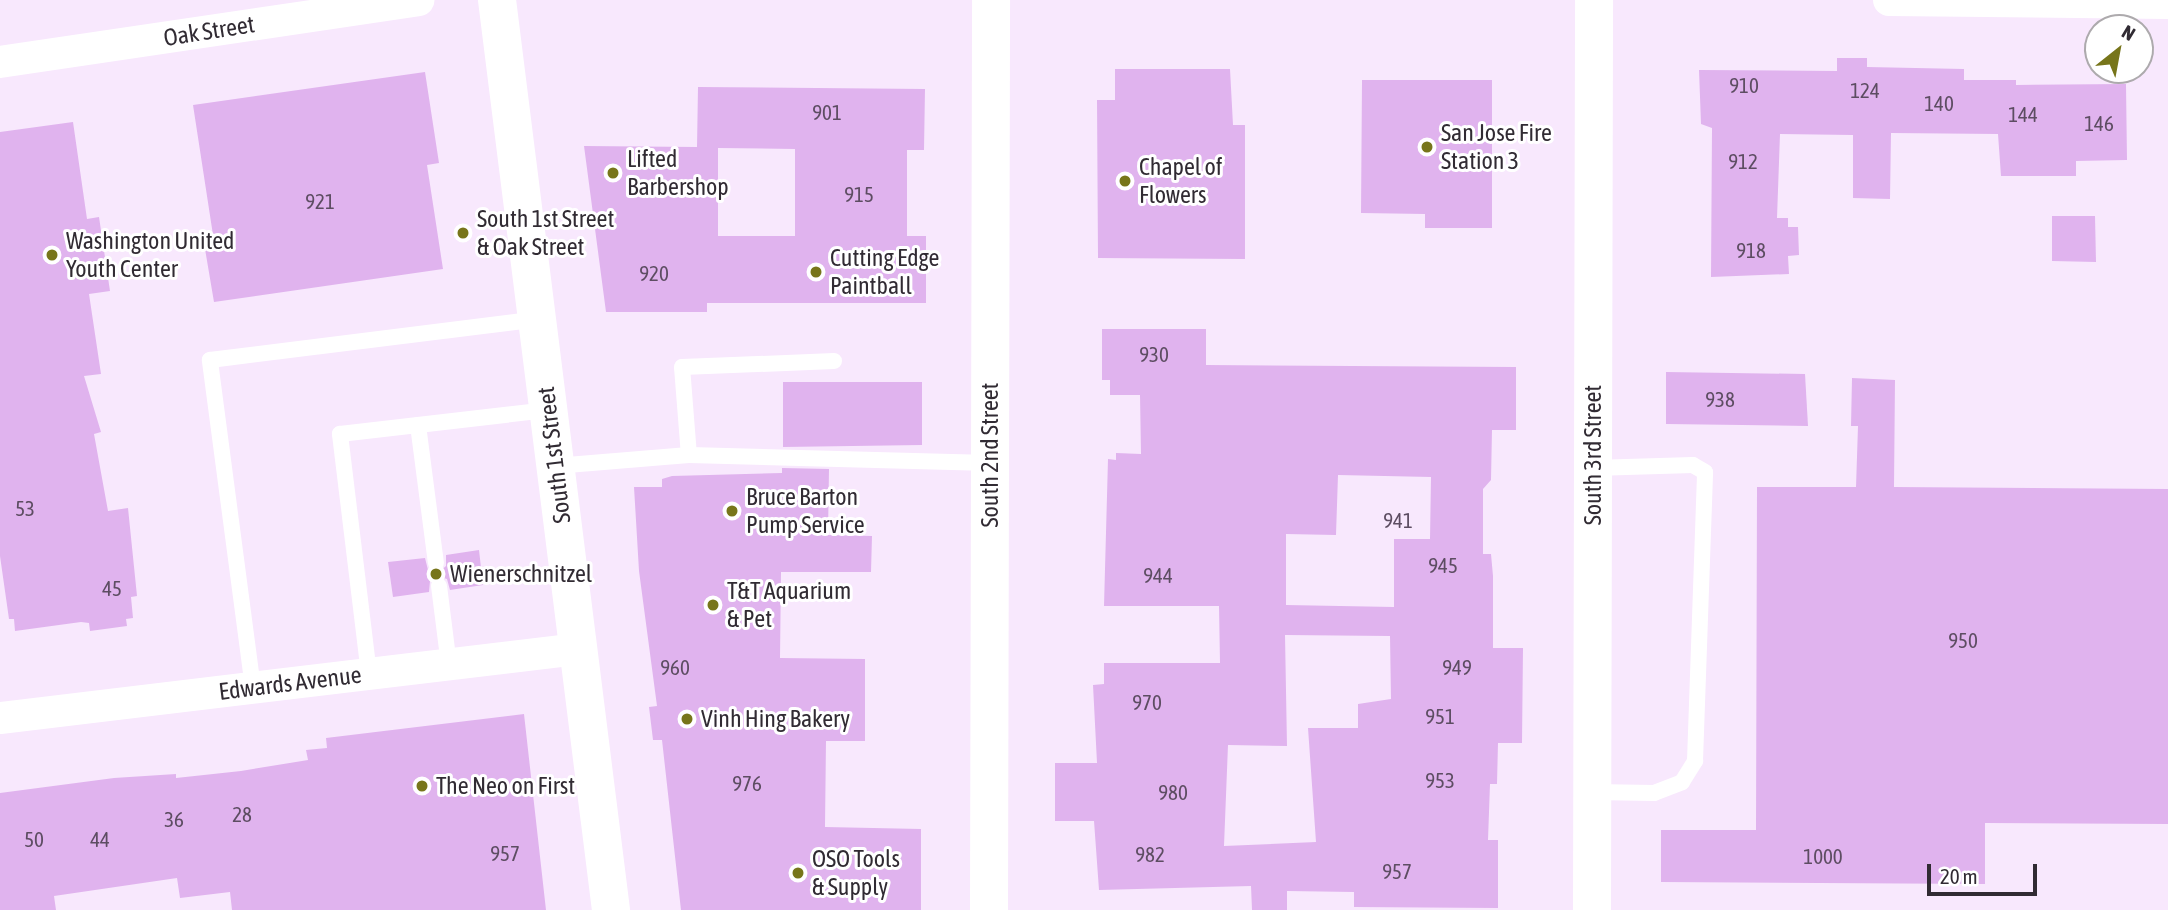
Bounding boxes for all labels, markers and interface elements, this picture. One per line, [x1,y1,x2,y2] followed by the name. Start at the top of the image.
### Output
[161,10,257,52] street label: Oak Street
[2084,14,2154,84] north arrow
[2118,20,2139,45] text: N
[1729,72,1759,98] house number: 910
[1850,77,1880,103] house number: 124
[1924,90,1954,116] house number: 140
[812,99,842,125] house number: 901
[2008,101,2038,127] house number: 144
[2084,110,2114,136] house number: 146
[1441,119,1552,175] place label: San Jose Fire Station 3
[1419,139,1435,155] marker: San Jose Fire Station 3
[627,145,729,201] place label: Lifted Barbershop
[1728,148,1758,174] house number: 912
[1139,153,1222,209] place label: Chapel of Flowers
[605,165,621,181] marker: Lifted Barbershop
[1117,173,1133,189] marker: Chapel of Flowers
[844,181,874,207] house number: 915
[305,188,335,214] house number: 921
[477,205,614,261] place label: South 1st Street & Oak Street
[455,225,471,241] marker: South 1st Street & Oak Street
[66,227,234,283] place label: Washington United Youth Center
[1736,237,1766,263] house number: 918
[830,244,939,300] place label: Cutting Edge Paintball
[44,247,60,263] marker: Washington United Youth Center
[639,260,669,286] house number: 920
[808,264,824,280] marker: Cutting Edge Paintball
[1139,341,1169,367] house number: 930
[976,382,1004,528] street label: South 2nd Street
[531,385,577,525] street label: South 1st Street
[1579,385,1607,525] street label: South 3rd Street
[1705,386,1735,412] house number: 938
[746,483,865,539] place label: Bruce Barton Pump Service
[15,495,35,521] house number: 53
[724,503,740,519] marker: Bruce Barton Pump Service
[1383,507,1413,533] house number: 941
[1428,552,1458,578] house number: 945
[450,560,592,588] place label: Wienerschnitzel
[1143,562,1173,588] house number: 944
[428,566,444,582] marker: Wienerschnitzel
[102,575,122,601] house number: 45
[727,577,851,633] place label: T&T Aquarium & Pet
[705,597,721,613] marker: T&T Aquarium & Pet
[1948,627,1978,653] house number: 950
[660,654,690,680] house number: 960
[1442,654,1472,680] house number: 949
[217,660,363,706] street label: Edwards Avenue
[1132,689,1162,715] house number: 970
[1425,703,1455,729] house number: 951
[701,705,850,733] place label: Vinh Hing Bakery
[679,711,695,727] marker: Vinh Hing Bakery
[1425,767,1455,793] house number: 953
[732,770,762,796] house number: 976
[436,772,575,800] place label: The Neo on First
[414,778,430,794] marker: The Neo on First
[1158,779,1188,805] house number: 980
[232,801,252,827] house number: 28
[164,806,184,832] house number: 36
[24,826,44,852] house number: 50
[90,826,110,852] house number: 44
[490,840,520,866] house number: 957
[1135,841,1165,867] house number: 982
[1803,843,1843,869] house number: 1000
[812,845,900,901] place label: OSO Tools & Supply
[1930,850,2040,894] scale bar
[1382,858,1412,884] house number: 957
[1940,864,1978,888] text: 20 m
[790,865,806,881] marker: OSO Tools & Supply

